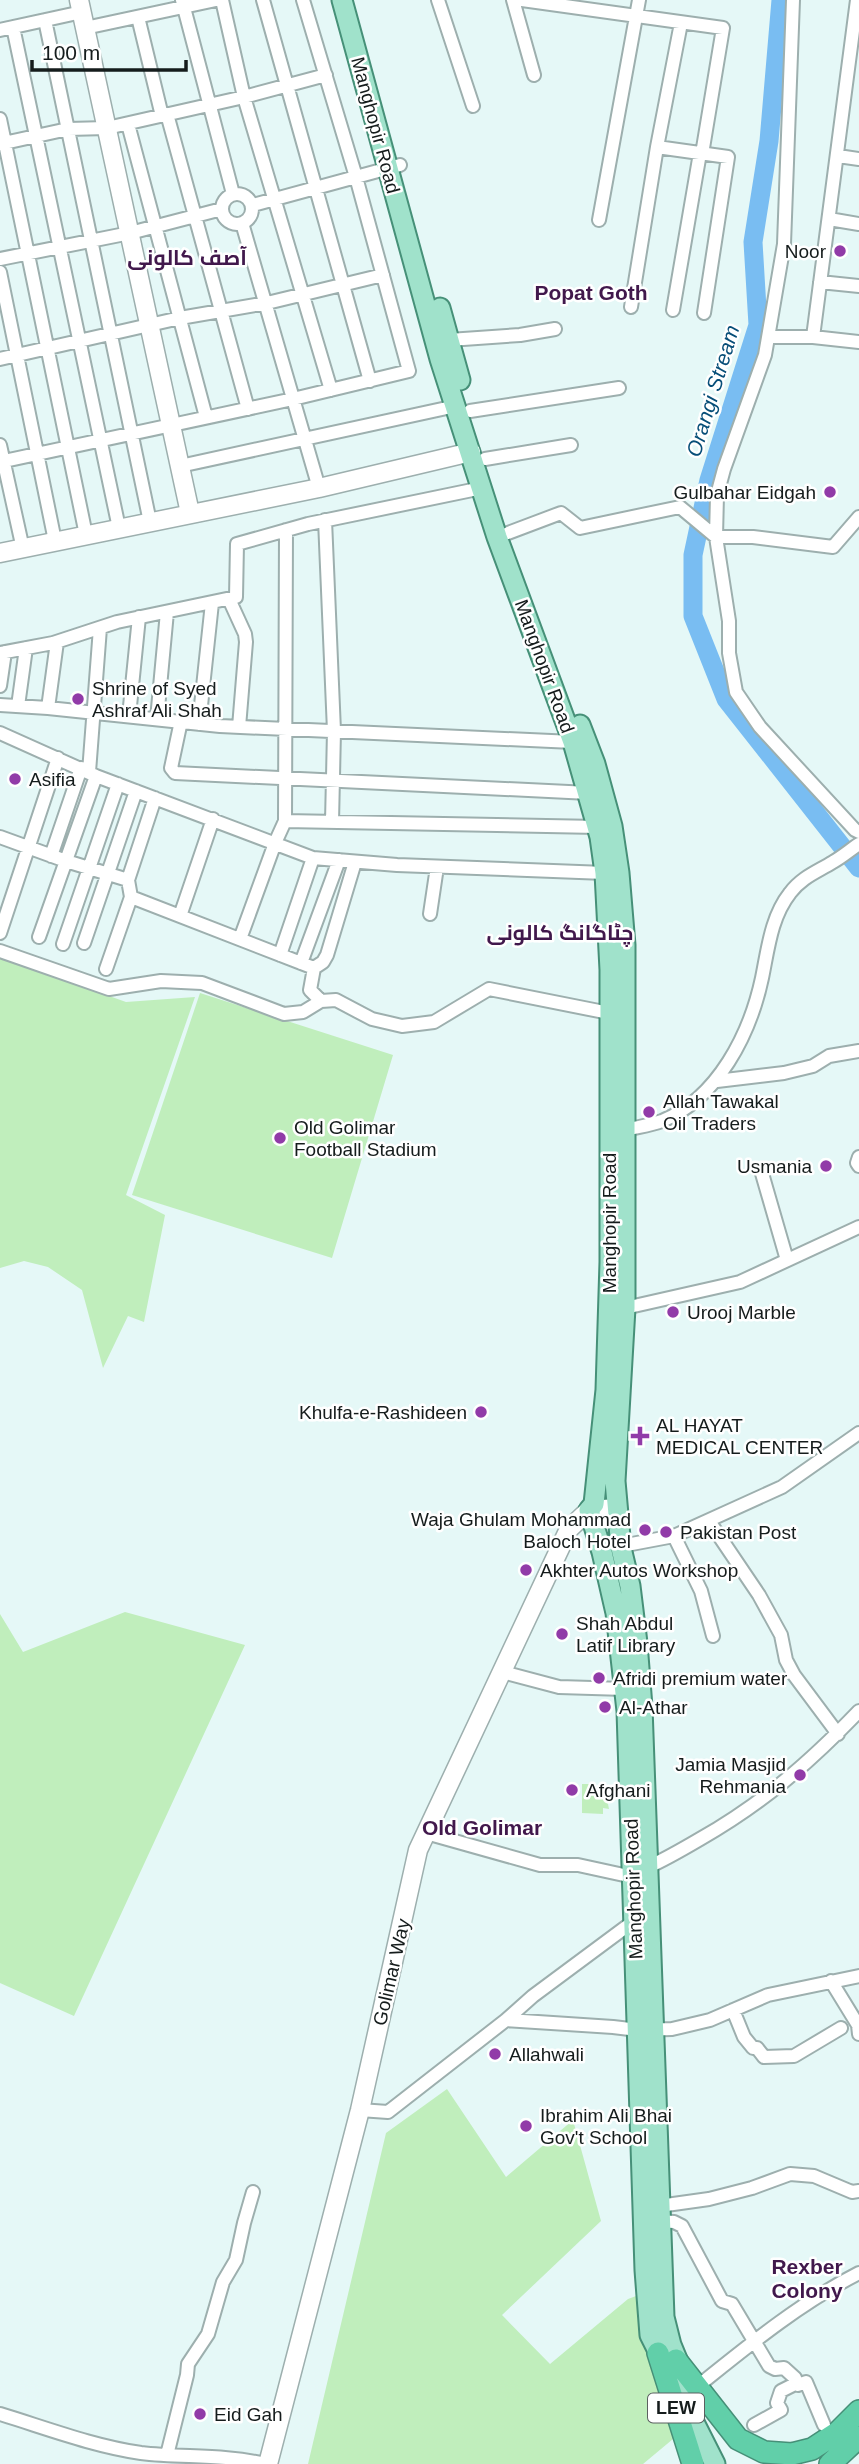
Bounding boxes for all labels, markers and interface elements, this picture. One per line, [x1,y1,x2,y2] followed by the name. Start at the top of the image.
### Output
[32,28,186,72] scale bar
[42,41,100,64] text: 100 m
[347,55,404,196] street label: Manghopir Road
[785,241,827,262] place label: Noor
[832,243,848,259] marker: Noor
[127,246,247,271] district label: آصف کالونی
[534,281,648,304] district label: Popat Goth
[682,322,743,460] water label: Orangi Stream
[673,482,816,503] place label: Gulbahar Eidgah
[822,484,838,500] marker: Gulbahar Eidgah
[511,597,578,736] street label: Manghopir Road
[92,678,222,721] place label: Shrine of Syed Ashraf Ali Shah
[70,691,86,707] marker: Shrine of Syed Ashraf Ali Shah
[29,769,76,790] place label: Asifia
[7,771,23,787] marker: Asifia
[487,921,633,948] district label: چٹاگانگ کالونی
[663,1091,779,1134] place label: Allah Tawakal Oil Traders
[641,1104,657,1120] marker: Allah Tawakal Oil Traders
[294,1117,437,1160] place label: Old Golimar Football Stadium
[272,1130,288,1146] marker: Old Golimar Football Stadium
[599,1153,620,1293] street label: Manghopir Road
[737,1156,812,1177] place label: Usmania
[818,1158,834,1174] marker: Usmania
[687,1302,796,1323] place label: Urooj Marble
[665,1304,681,1320] marker: Urooj Marble
[299,1402,467,1423] place label: Khulfa-e-Rashideen
[473,1404,489,1420] marker: Khulfa-e-Rashideen
[656,1415,823,1458] place label: AL HAYAT MEDICAL CENTER
[630,1426,650,1446] marker: AL HAYAT MEDICAL CENTER
[411,1509,631,1552] place label: Waja Ghulam Mohammad Baloch Hotel
[637,1522,653,1538] marker: Waja Ghulam Mohammad Baloch Hotel
[680,1522,797,1543] place label: Pakistan Post
[658,1524,674,1540] marker: Pakistan Post
[540,1560,738,1581] place label: Akhter Autos Workshop
[518,1562,534,1578] marker: Akhter Autos Workshop
[576,1613,676,1656] place label: Shah Abdul Latif Library
[554,1626,570,1642] marker: Shah Abdul Latif Library
[613,1668,788,1689] place label: Afridi premium water
[591,1670,607,1686] marker: Afridi premium water
[619,1697,688,1718] place label: Al-Athar
[597,1699,613,1715] marker: Al-Athar
[675,1754,786,1797] place label: Jamia Masjid Rehmania
[792,1767,808,1783] marker: Jamia Masjid Rehmania
[586,1780,650,1801] place label: Afghani
[564,1782,580,1798] marker: Afghani
[422,1816,542,1839] district label: Old Golimar
[621,1818,646,1960] street label: Manghopir Road
[369,1916,414,2028] street label: Golimar Way
[509,2044,584,2065] place label: Allahwali
[487,2046,503,2062] marker: Allahwali
[540,2105,672,2148] place label: Ibrahim Ali Bhai Gov't School
[518,2118,534,2134] marker: Ibrahim Ali Bhai Gov't School
[771,2255,843,2302] district label: Rexber Colony
[648,2394,704,2422] road number: LEW
[214,2404,283,2425] place label: Eid Gah
[192,2406,208,2422] marker: Eid Gah

